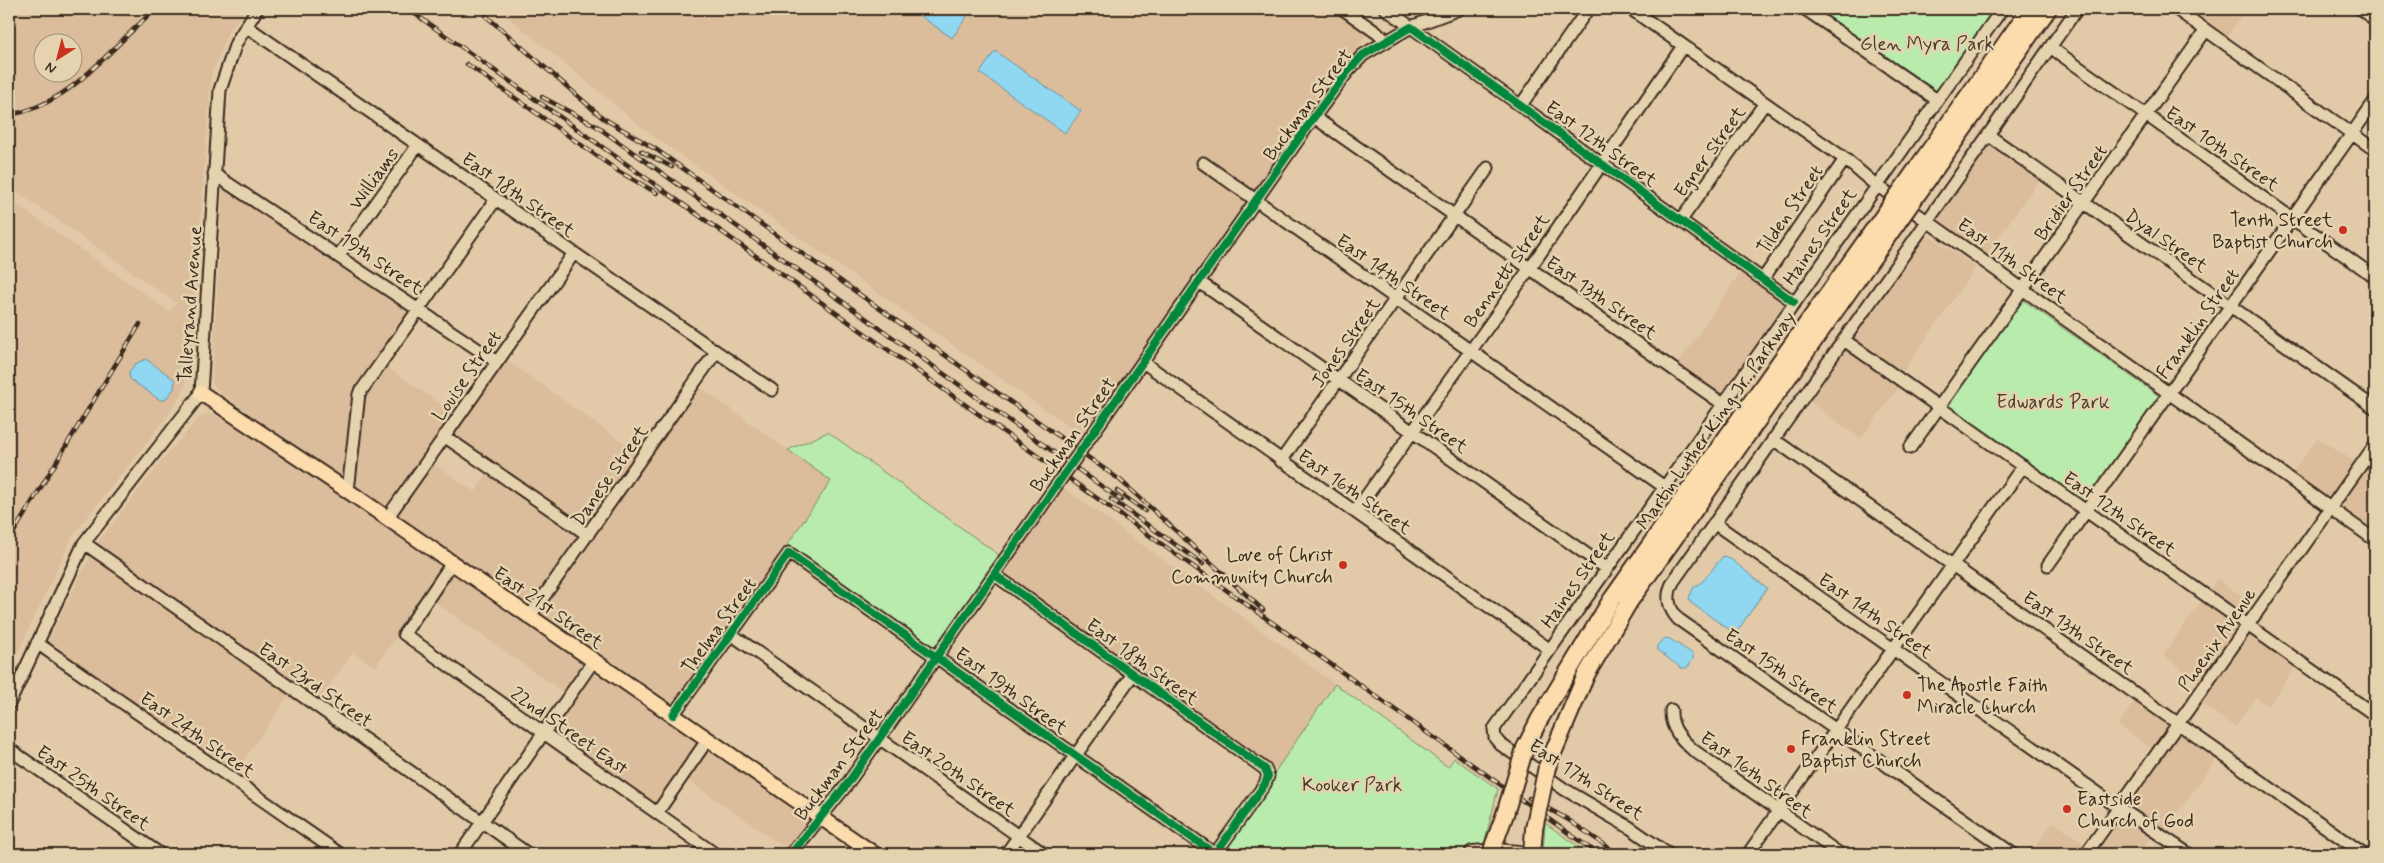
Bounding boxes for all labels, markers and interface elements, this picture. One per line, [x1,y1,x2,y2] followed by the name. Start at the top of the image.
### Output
[32,32,82,82] north arrow
[1860,32,1994,57] park label: Glen Myra Park
[1258,44,1359,166] street label: Buckman Street
[42,58,60,78] text: N
[1540,95,1662,193] street label: East 12th Street
[1669,101,1753,203] street label: Egner Street
[2160,101,2284,198] street label: East 10th Street
[2029,140,2114,246] street label: Bridier Street
[343,143,405,215] street label: Williams
[456,147,580,244] street label: East 18th Street
[1751,160,1829,259] street label: Tilden Street
[1778,183,1863,290] street label: Haines Street
[2120,203,2213,279] street label: Dyal Street
[303,205,428,301] street label: East 19th Street
[2212,208,2333,255] place label: Tenth Street Baptist Church
[1459,209,1556,333] street label: Bennett Street
[1952,213,2072,310] street label: East 11th Street
[2337,224,2349,236] marker: Tenth Street Baptist Church
[173,225,209,383] street label: Talleyrand Avenue
[1331,228,1455,326] street label: East 14th Street
[1540,250,1662,346] street label: East 13th Street
[2151,264,2246,384] street label: Franklin Street
[1306,293,1386,393] street label: Jones Street
[1631,307,1802,536] street label: Martin Luther King Jr. Parkway
[427,326,508,426] street label: Louise Street
[1350,363,1473,460] street label: East 15th Street
[1024,373,1122,497] street label: Buckman Street
[1996,390,2110,415] park label: Edwards Park
[566,420,654,531] street label: Danese Street
[1292,444,1416,541] street label: East 16th Street
[2058,466,2181,563] street label: East 12th Street
[1536,526,1621,633] street label: Haines Street
[1171,543,1333,590] place label: Love of Christ Community Church
[1337,559,1349,571] marker: Love of Christ Community Church
[488,561,608,655] street label: East 21st Street
[1813,567,1937,665] street label: East 14th Street
[676,573,763,679] street label: Thelma Street
[2172,583,2262,697] street label: Phoenix Avenue
[2017,585,2139,681] street label: East 13th Street
[1081,613,1203,711] street label: East 18th Street
[1720,623,1843,720] street label: East 15th Street
[253,637,377,734] street label: East 23rd Street
[950,642,1073,741] street label: East 19th Street
[1917,673,2048,720] place label: The Apostle Faith Miracle Church
[505,681,633,781] street label: 22nd Street East
[135,686,260,784] street label: East 24th Street
[1901,689,1913,701] marker: The Apostle Faith Miracle Church
[789,704,890,826] street label: Buckman Street
[896,725,1020,823] street label: East 20th Street
[1695,726,1817,824] street label: East 16th Street
[1801,727,1931,774] place label: Franklin Street Baptist Church
[1524,734,1648,827] street label: East 17th Street
[31,740,155,837] street label: East 25th Street
[1785,743,1797,755] marker: Franklin Street Baptist Church
[1302,773,1402,798] park label: Kooker Park
[2077,787,2194,834] place label: Eastside Church of God
[2061,803,2073,815] marker: Eastside Church of God

